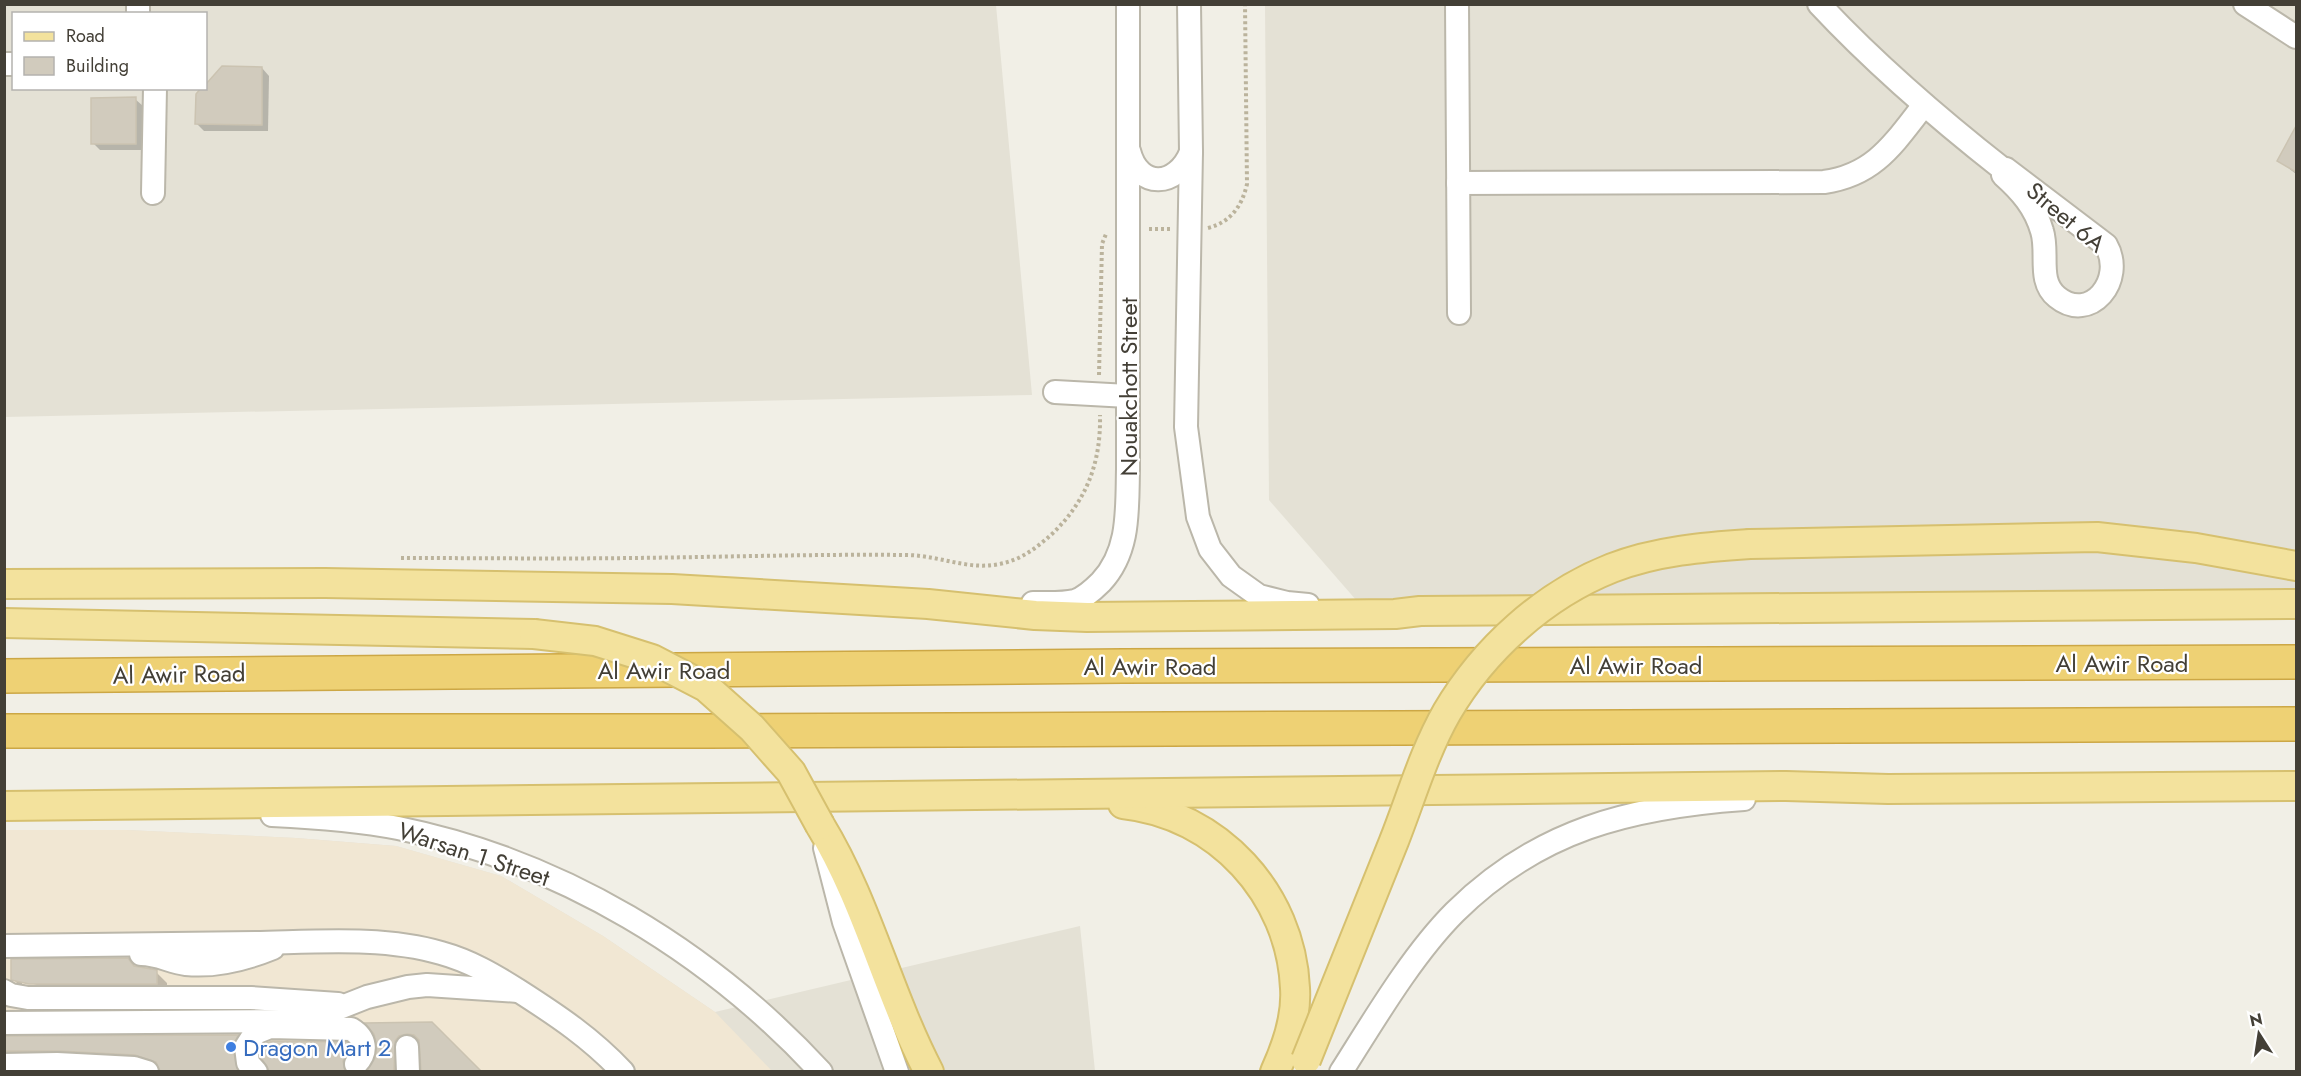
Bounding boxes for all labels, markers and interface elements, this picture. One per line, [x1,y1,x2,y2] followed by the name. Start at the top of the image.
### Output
[12,12,207,90] legend
[66,23,105,49] text: Road
[66,53,129,79] text: Building
[2019,173,2113,261] street label: Street 6A
[1111,297,1146,477] street label: Nouakchott Street
[2056,646,2188,681] street label: Al Awir Road
[1570,648,1702,683] street label: Al Awir Road
[1084,649,1216,684] street label: Al Awir Road
[598,653,730,688] street label: Al Awir Road
[112,655,246,693] street label: Al Awir Road
[394,813,554,895] street label: Warsan 1 Street
[2229,1004,2289,1064] north arrow
[2247,1007,2265,1032] text: N
[243,1030,392,1065] place label: Dragon Mart 2
[224,1040,238,1054] marker: Dragon Mart 2

